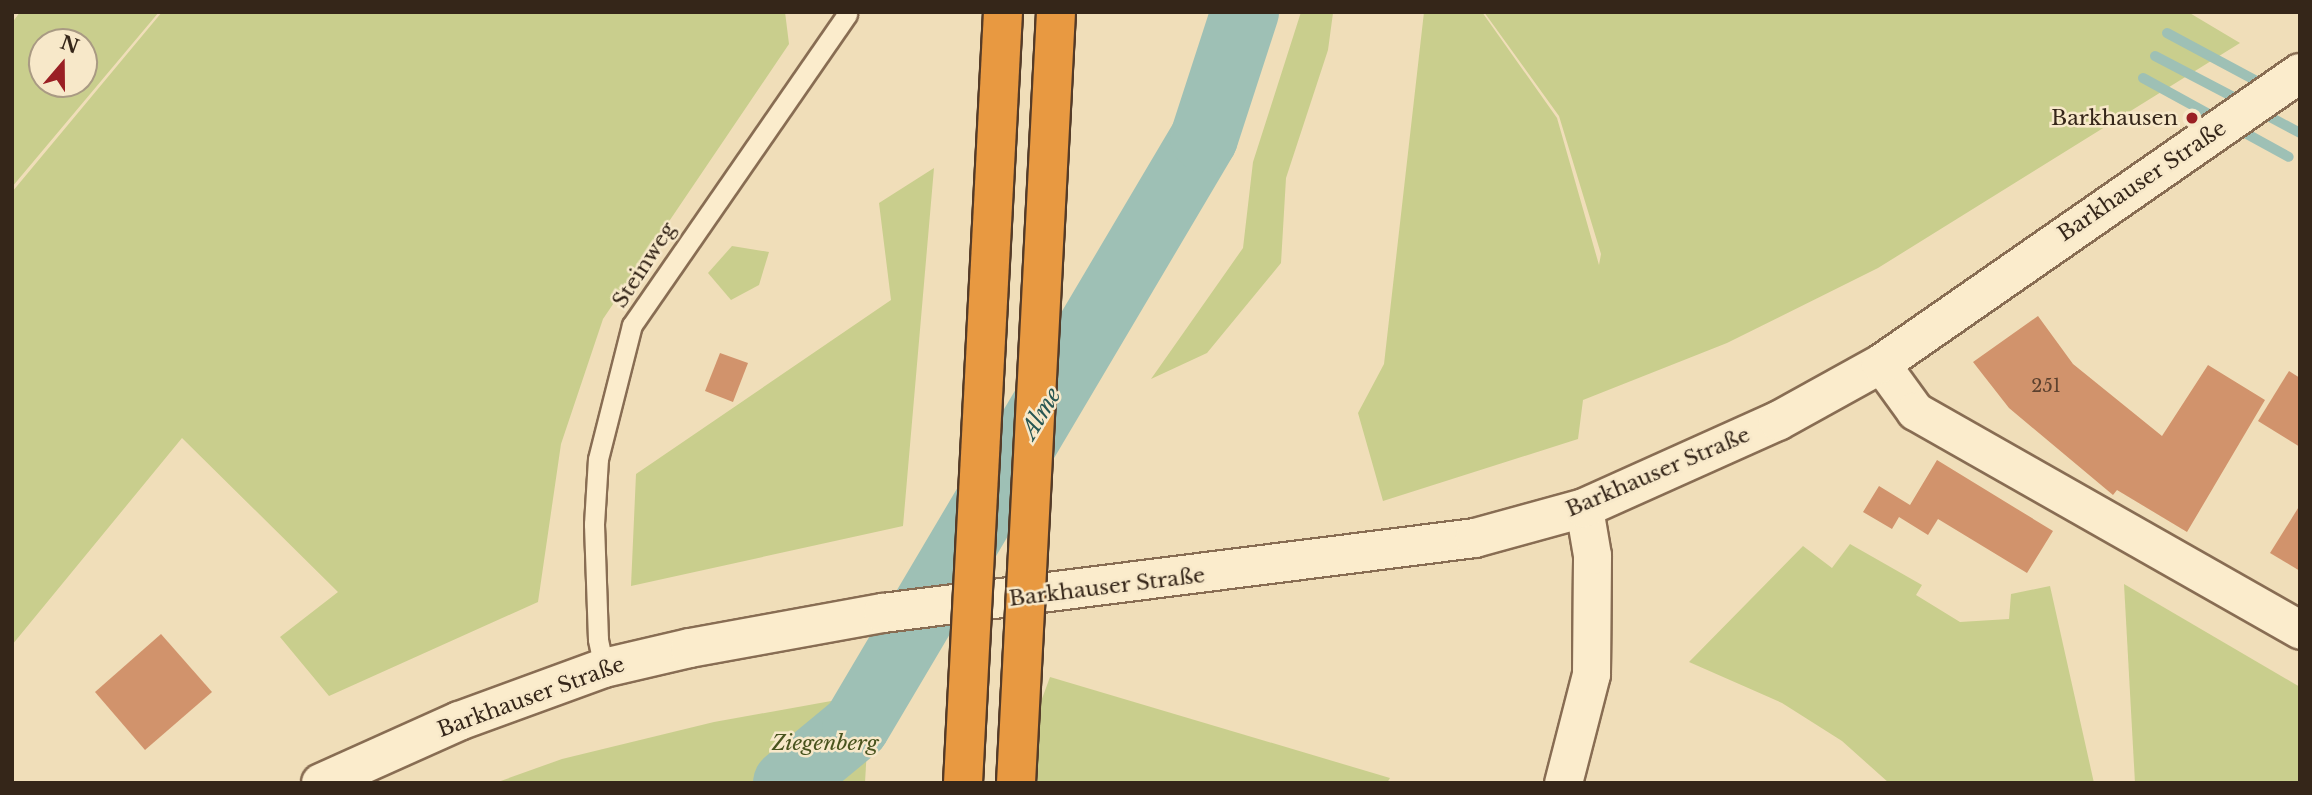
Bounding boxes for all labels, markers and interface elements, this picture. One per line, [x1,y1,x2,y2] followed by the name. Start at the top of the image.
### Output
[28,28,98,98] north arrow
[57,31,82,59] text: N
[2051,105,2178,131] place label: Barkhausen
[2184,110,2200,126] marker: Barkhausen
[2053,115,2231,247] street label: Barkhauser Straße
[607,218,681,312] street label: Steinweg
[2031,375,2061,397] house number: 251
[1015,383,1067,443] water label: Alme
[1562,422,1754,522] street label: Barkhauser Straße
[1007,562,1207,612] street label: Barkhauser Straße
[434,651,628,743] street label: Barkhauser Straße
[772,730,878,756] park label: Ziegenberg

